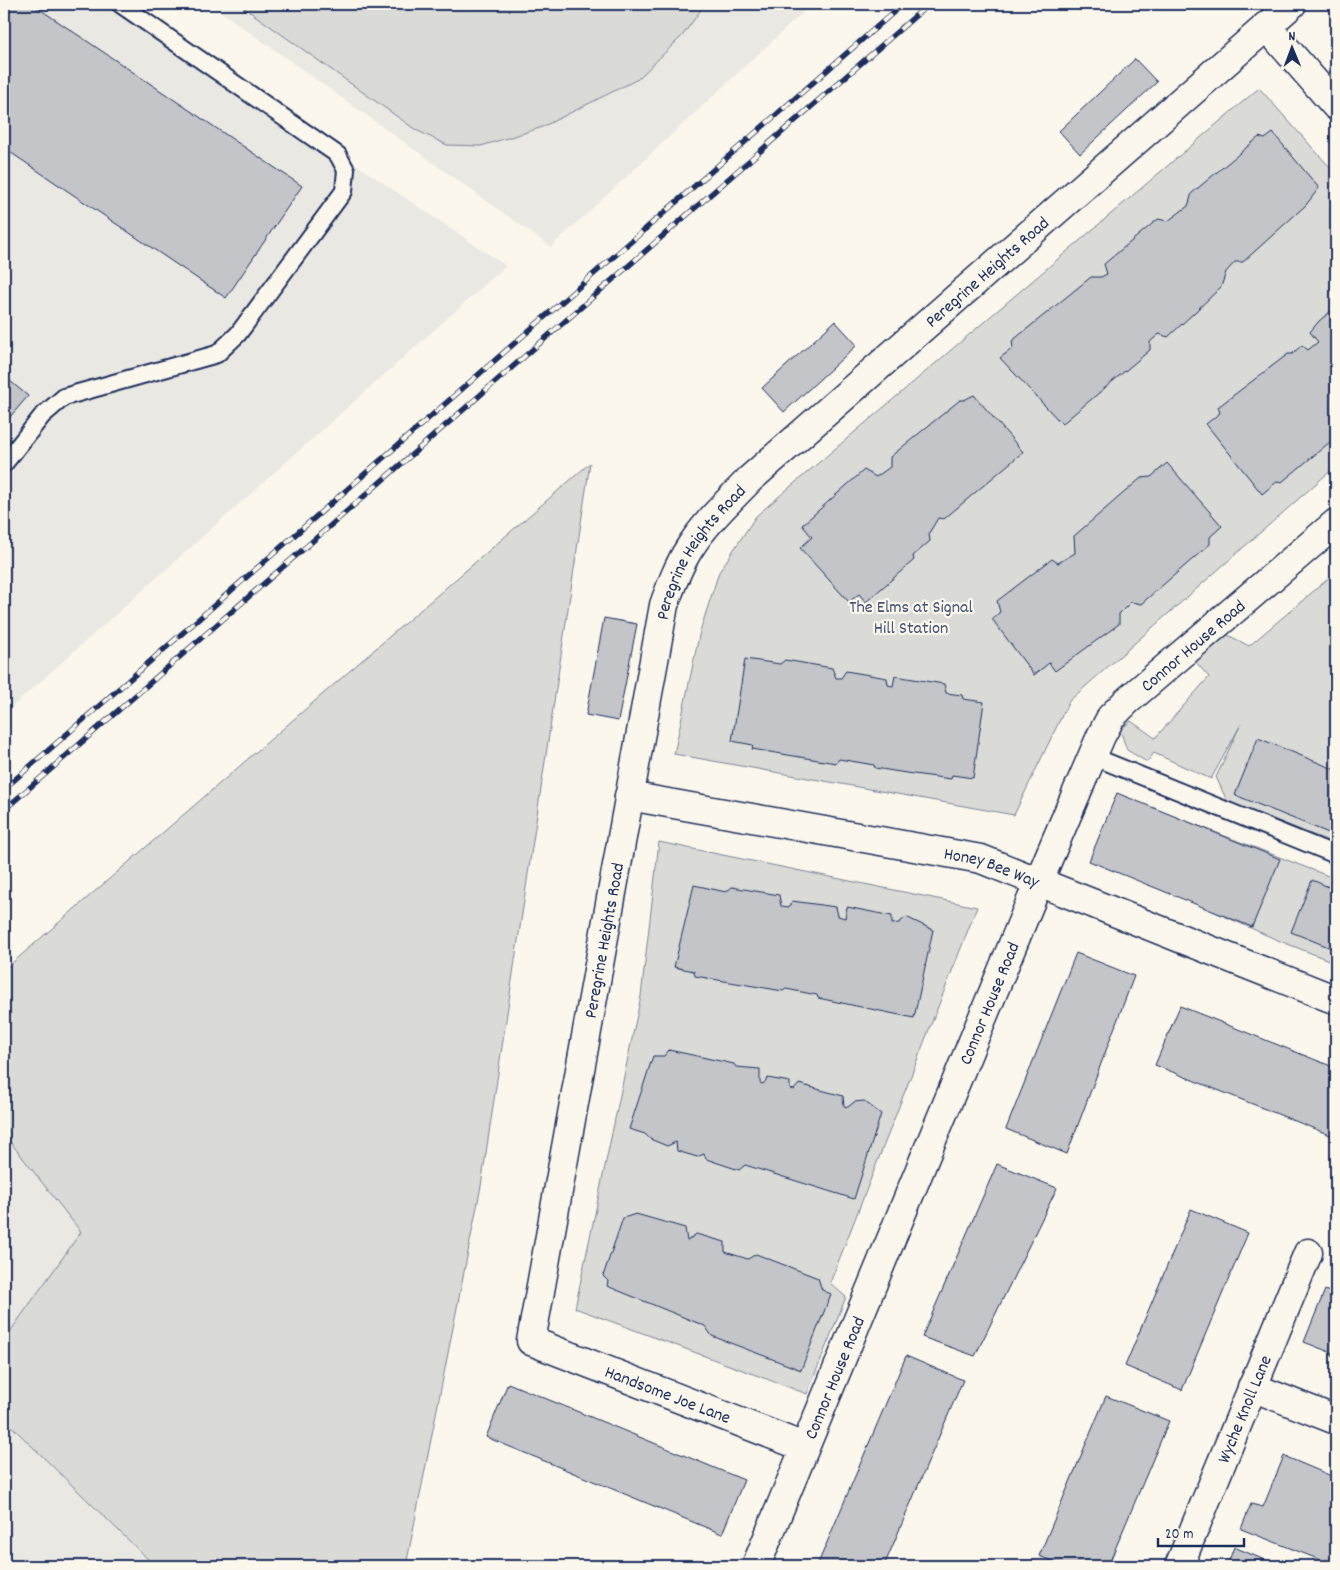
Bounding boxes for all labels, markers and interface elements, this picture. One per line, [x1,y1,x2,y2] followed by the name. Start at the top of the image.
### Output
[1268,22,1318,72] north arrow
[1288,27,1296,47] text: N
[921,212,1056,335] street label: Peregrine Heights Road
[652,480,753,622] street label: Peregrine Heights Road
[1136,595,1252,699] street label: Connor House Road
[849,596,973,642] park label: The Elms at Signal Hill Station
[942,843,1043,896] street label: Honey Bee Way
[580,861,632,1021] street label: Peregrine Heights Road
[954,939,1027,1069] street label: Connor House Road
[800,1313,873,1444] street label: Connor House Road
[1213,1352,1280,1468] street label: Wyche Knoll Lane
[601,1361,734,1432] street label: Handsome Joe Lane
[1158,1515,1244,1547] scale bar
[1165,1524,1193,1546] text: 20 m

